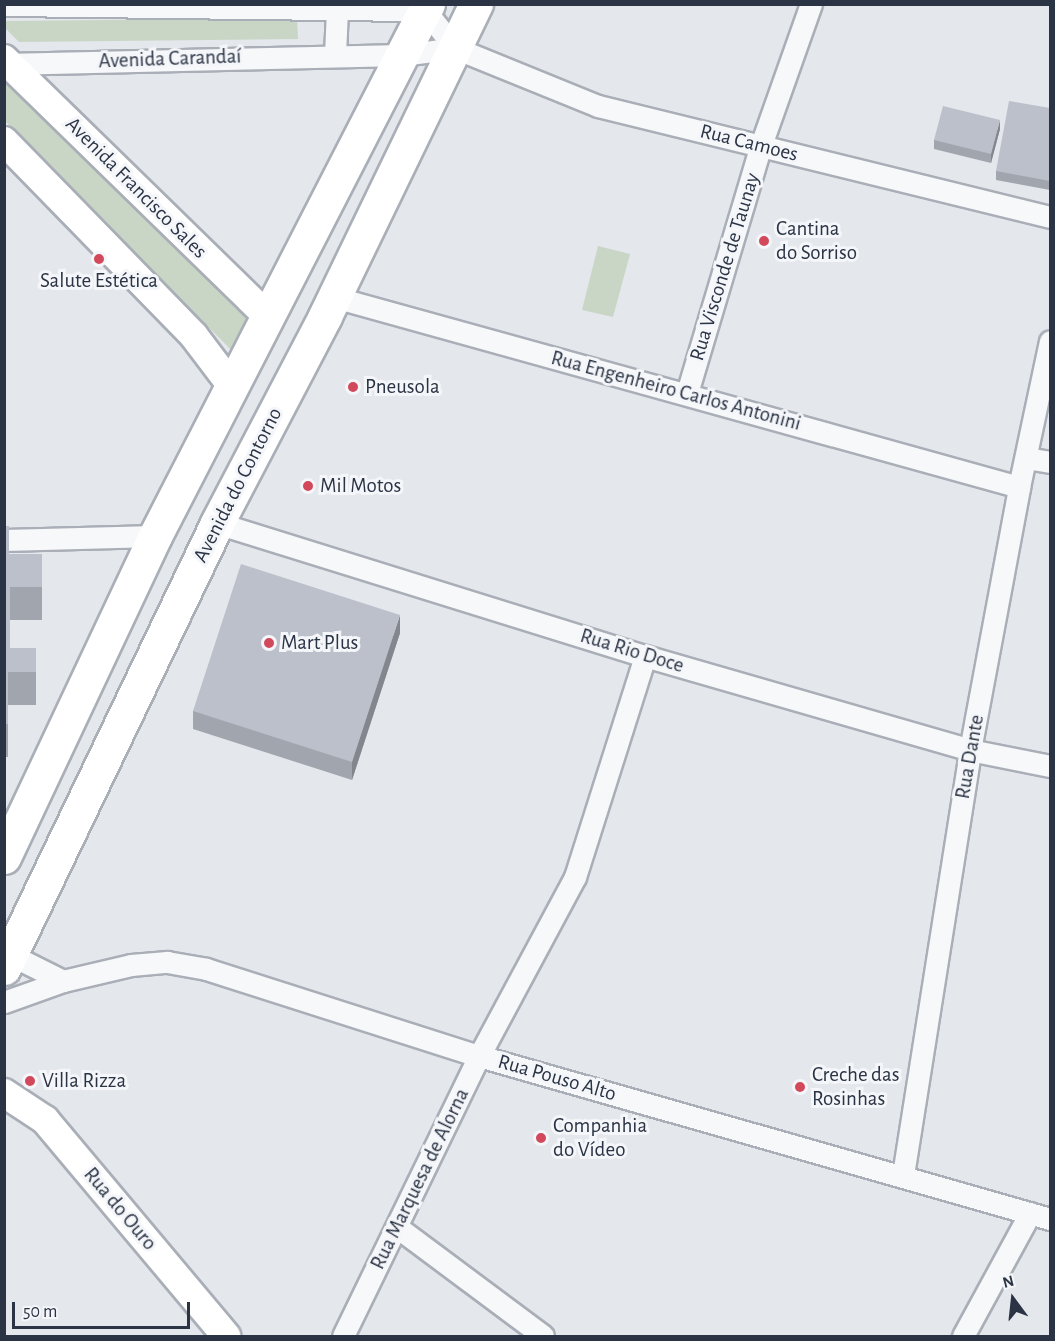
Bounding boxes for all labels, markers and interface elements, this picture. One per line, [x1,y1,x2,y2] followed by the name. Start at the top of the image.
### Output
[98,44,242,74] street label: Avenida Carandaí
[60,112,212,264] street label: Avenida Francisco Sales
[697,119,801,167] street label: Rua Camoes
[684,170,766,364] street label: Rua Visconde de Taunay
[776,216,857,266] place label: Cantina do Sorriso
[757,234,771,248] marker: Cantina do Sorriso
[92,252,106,266] marker: Salute Estética
[40,268,158,294] place label: Salute Estética
[548,345,804,437] street label: Rua Engenheiro Carlos Antonini
[365,374,440,400] place label: Pneusola
[346,380,360,394] marker: Pneusola
[188,403,288,567] street label: Avenida do Contorno
[320,473,401,499] place label: Mil Motos
[301,479,315,493] marker: Mil Motos
[577,623,687,679] street label: Rua Rio Doce
[281,630,358,656] place label: Mart Plus
[262,636,276,650] marker: Mart Plus
[950,713,990,801] street label: Rua Dante
[495,1049,619,1107] street label: Rua Pouso Alto
[812,1062,899,1112] place label: Creche das Rosinhas
[42,1068,126,1094] place label: Villa Rizza
[23,1074,37,1088] marker: Villa Rizza
[793,1080,807,1094] marker: Creche das Rosinhas
[365,1084,475,1274] street label: Rua Marquesa de Alorna
[553,1113,647,1163] place label: Companhia do Vídeo
[534,1131,548,1145] marker: Companhia do Vídeo
[78,1162,162,1256] street label: Rua do Ouro
[983,1269,1043,1329] north arrow
[1001,1272,1016,1291] text: N
[15,1290,194,1328] scale bar
[23,1303,57,1321] text: 50 m

